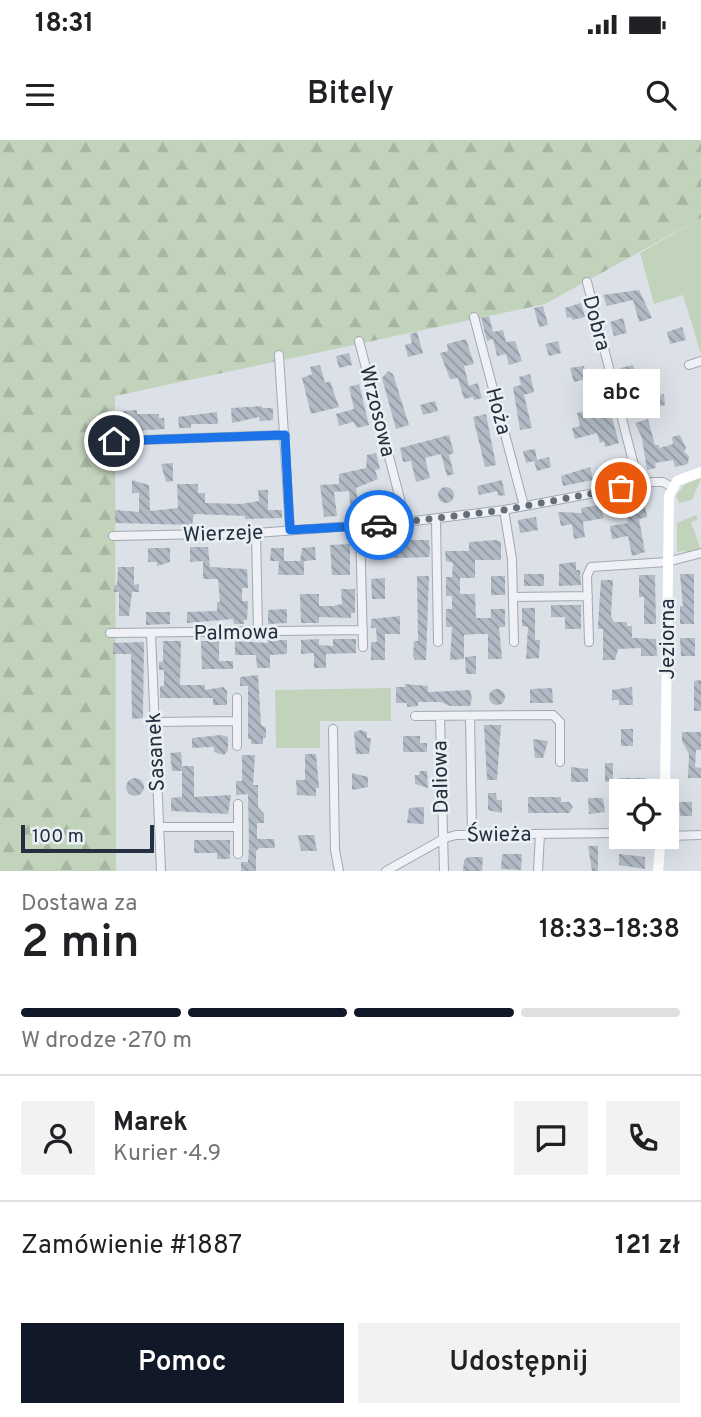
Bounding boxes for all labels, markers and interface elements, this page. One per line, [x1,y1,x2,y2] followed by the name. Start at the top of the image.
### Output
[35,8,94,41] text: 18:31
[307,75,394,115] text: Bitely
[21,76,59,114] icon: menu
[642,76,680,114] icon: search
[575,293,616,354] street label: Dobra
[352,363,401,460] street label: Wrzosowa
[582,369,660,418] callout: abc
[602,379,641,408] text: abc
[478,385,517,438] street label: Hoża
[84,411,144,471] pin
[95,422,133,460] icon: home
[591,458,651,518] pin
[602,469,640,507] icon: bag
[344,490,414,560] courier
[360,506,398,544] icon: car
[182,520,264,549] street label: Wierzeje
[655,598,682,680] street label: Jeziorna
[193,619,279,648] street label: Palmowa
[141,712,172,792] street label: Sasanek
[427,740,456,814] street label: Daliowa
[609,779,679,849] map controls
[609,779,679,849] button: locate
[466,820,532,850] street label: Świeża
[21,822,154,854] scale bar
[32,825,84,849] text: 100 m
[21,890,137,919] text: Dostawa za
[539,914,680,947] text: 18:33–18:38
[21,915,140,974] text: 2 min
[21,1027,192,1056] text: W drodze · 270 m
[21,1101,95,1175] button: person
[514,1101,588,1175] button: chat
[606,1101,680,1175] button: phone
[113,1107,188,1140] text: Marek
[113,1140,221,1169] text: Kurier · 4.9
[21,1230,242,1263] text: Zamówienie #1887
[615,1230,680,1263] text: 121 zł
[21,1323,344,1403] button: Pomoc
[358,1323,680,1403] button: Udostępnij

